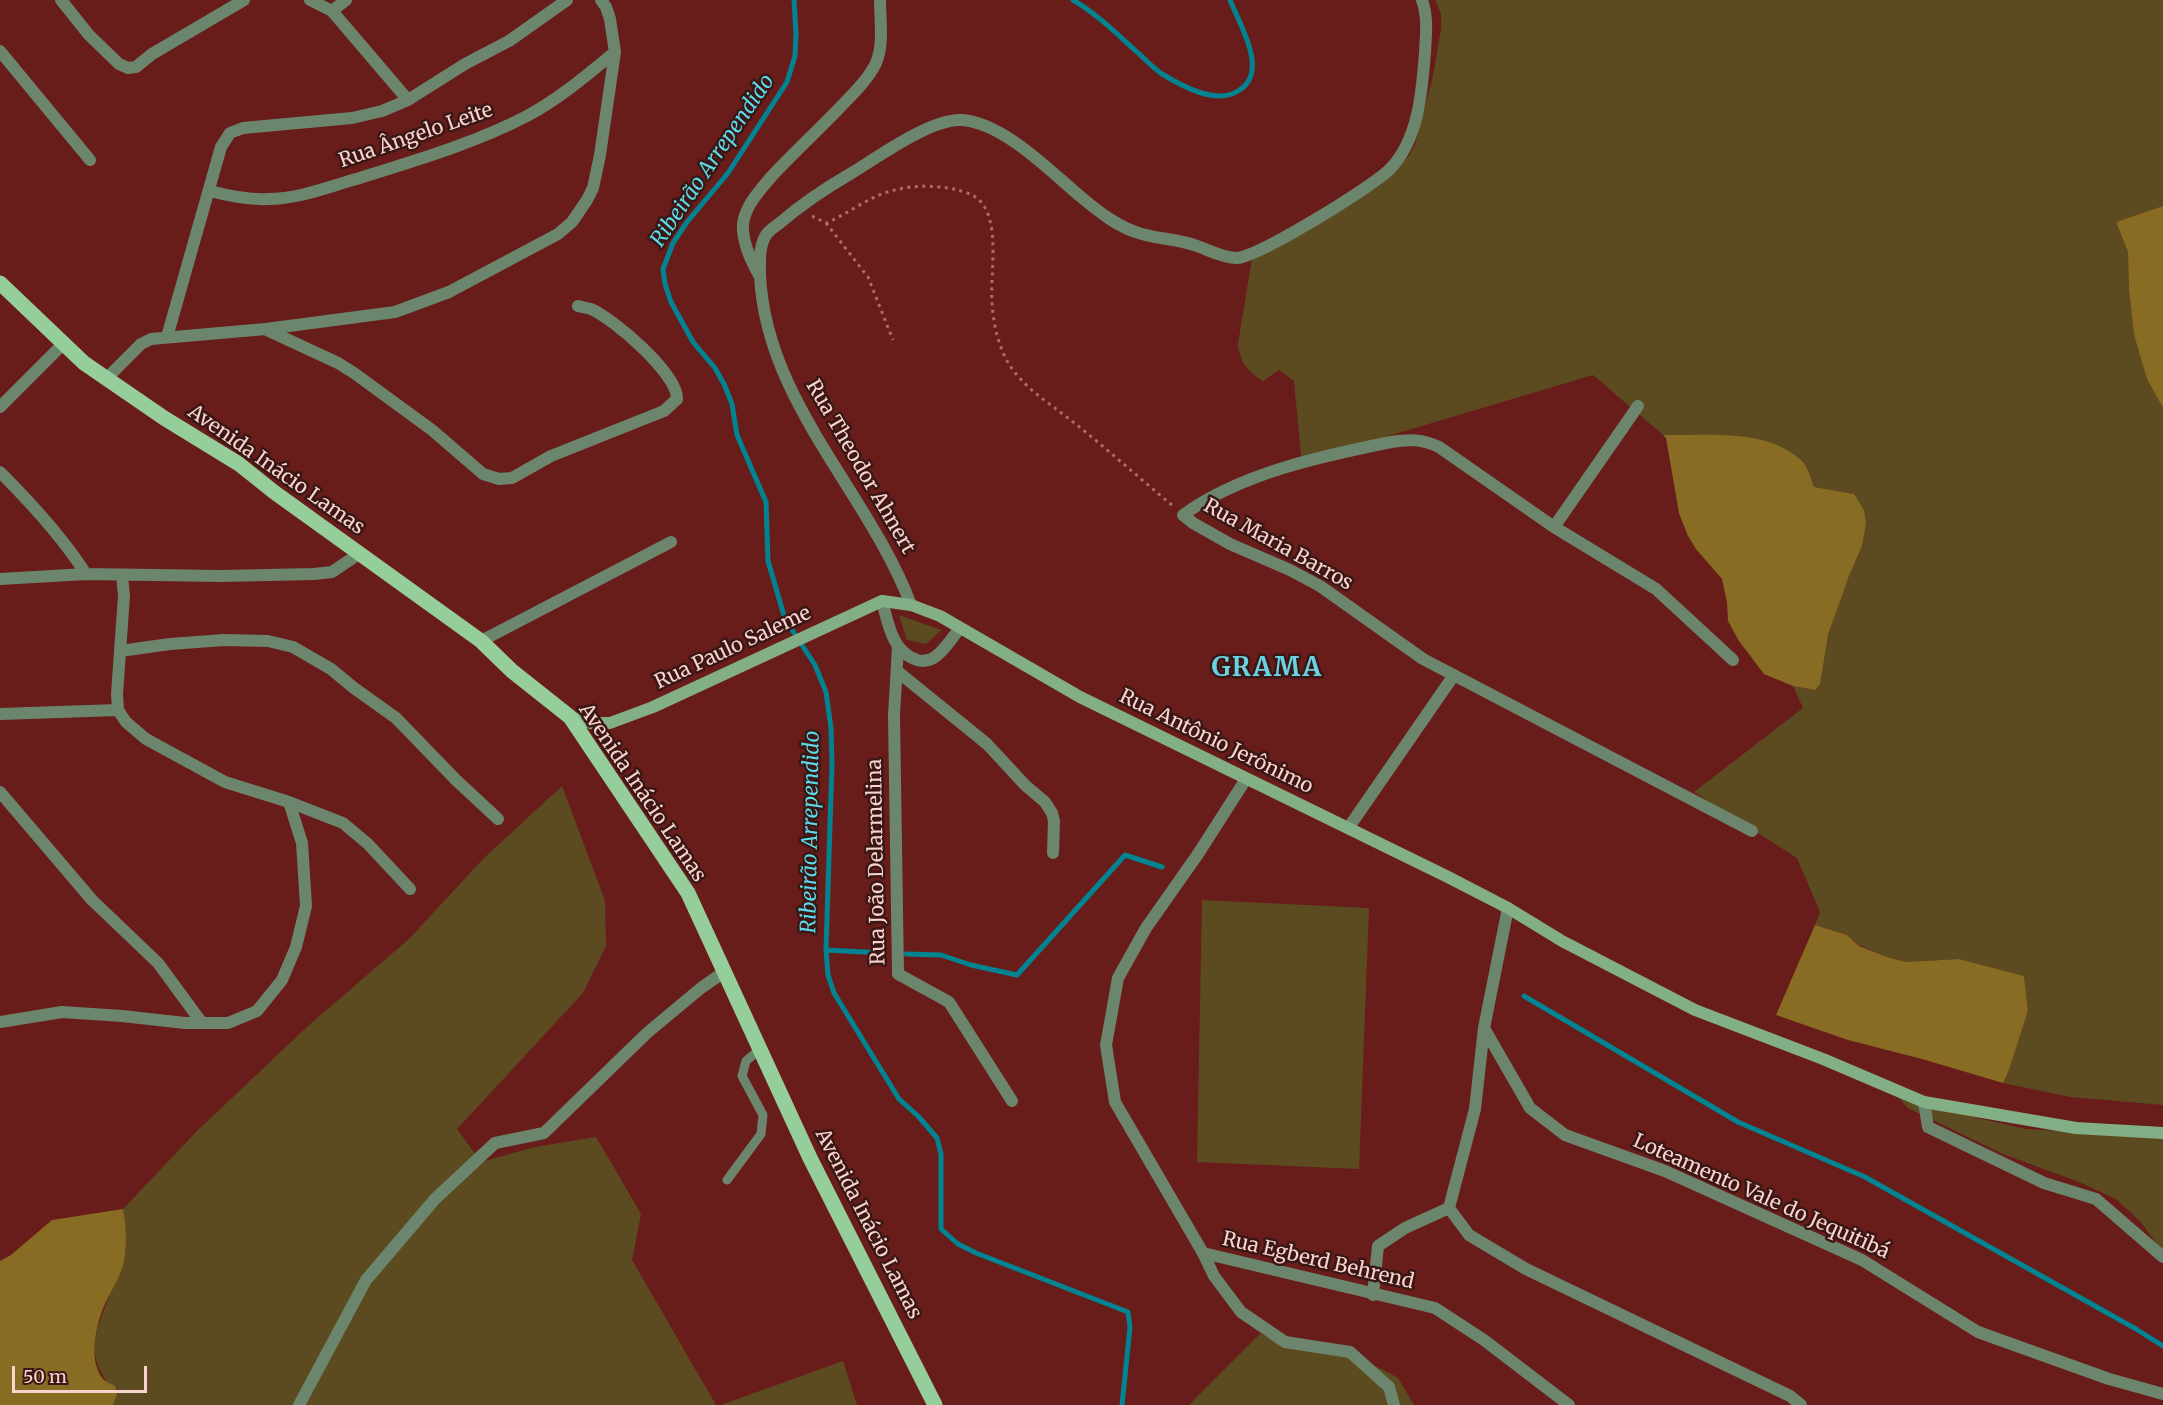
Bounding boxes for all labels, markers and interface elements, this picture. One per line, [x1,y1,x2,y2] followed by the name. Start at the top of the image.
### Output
[646,70,780,252] water label: Ribeirão Arrependido
[336,98,496,174] street label: Rua Ângelo Leite
[800,376,920,558] street label: Rua Theodor Ahnert
[183,400,369,540] street label: Avenida Inácio Lamas
[1199,494,1357,596] street label: Rua Maria Barros
[651,601,815,695] street label: Rua Paulo Saleme
[1211,653,1323,685] district label: GRAMA
[1115,685,1317,799] street label: Rua Antônio Jerônimo
[573,699,711,887] street label: Avenida Inácio Lamas
[797,730,825,934] water label: Ribeirão Arrependido
[863,759,891,965] street label: Rua João Delarmelina
[810,1125,926,1323] street label: Avenida Inácio Lamas
[1629,1129,1893,1265] street label: Loteamento Vale do Jequitibá
[1220,1227,1416,1295] street label: Rua Egberd Behrend
[15,1354,150,1392] scale bar
[23,1365,67,1388] text: 50 m

